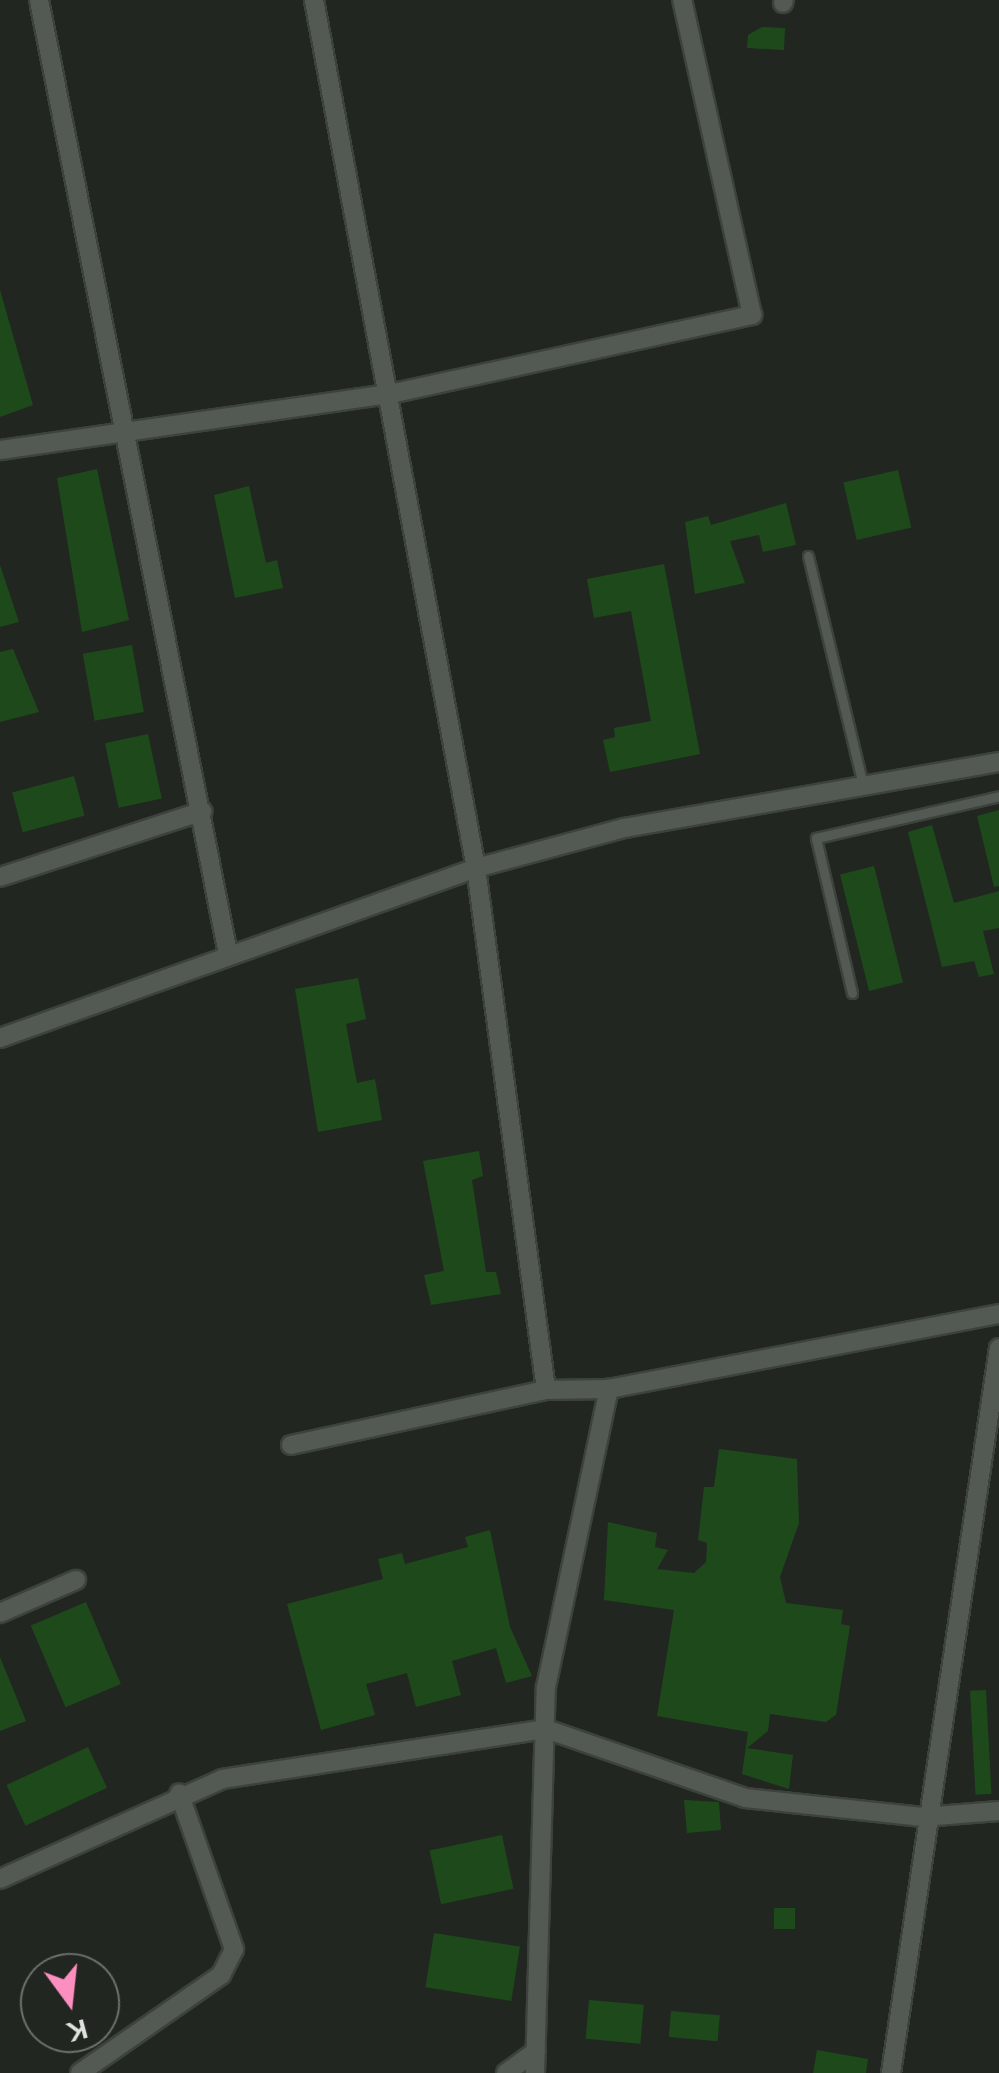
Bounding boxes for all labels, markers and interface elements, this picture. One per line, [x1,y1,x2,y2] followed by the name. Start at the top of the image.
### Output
[20,1953,120,2053] north arrow
[64,2013,91,2048] text: K

